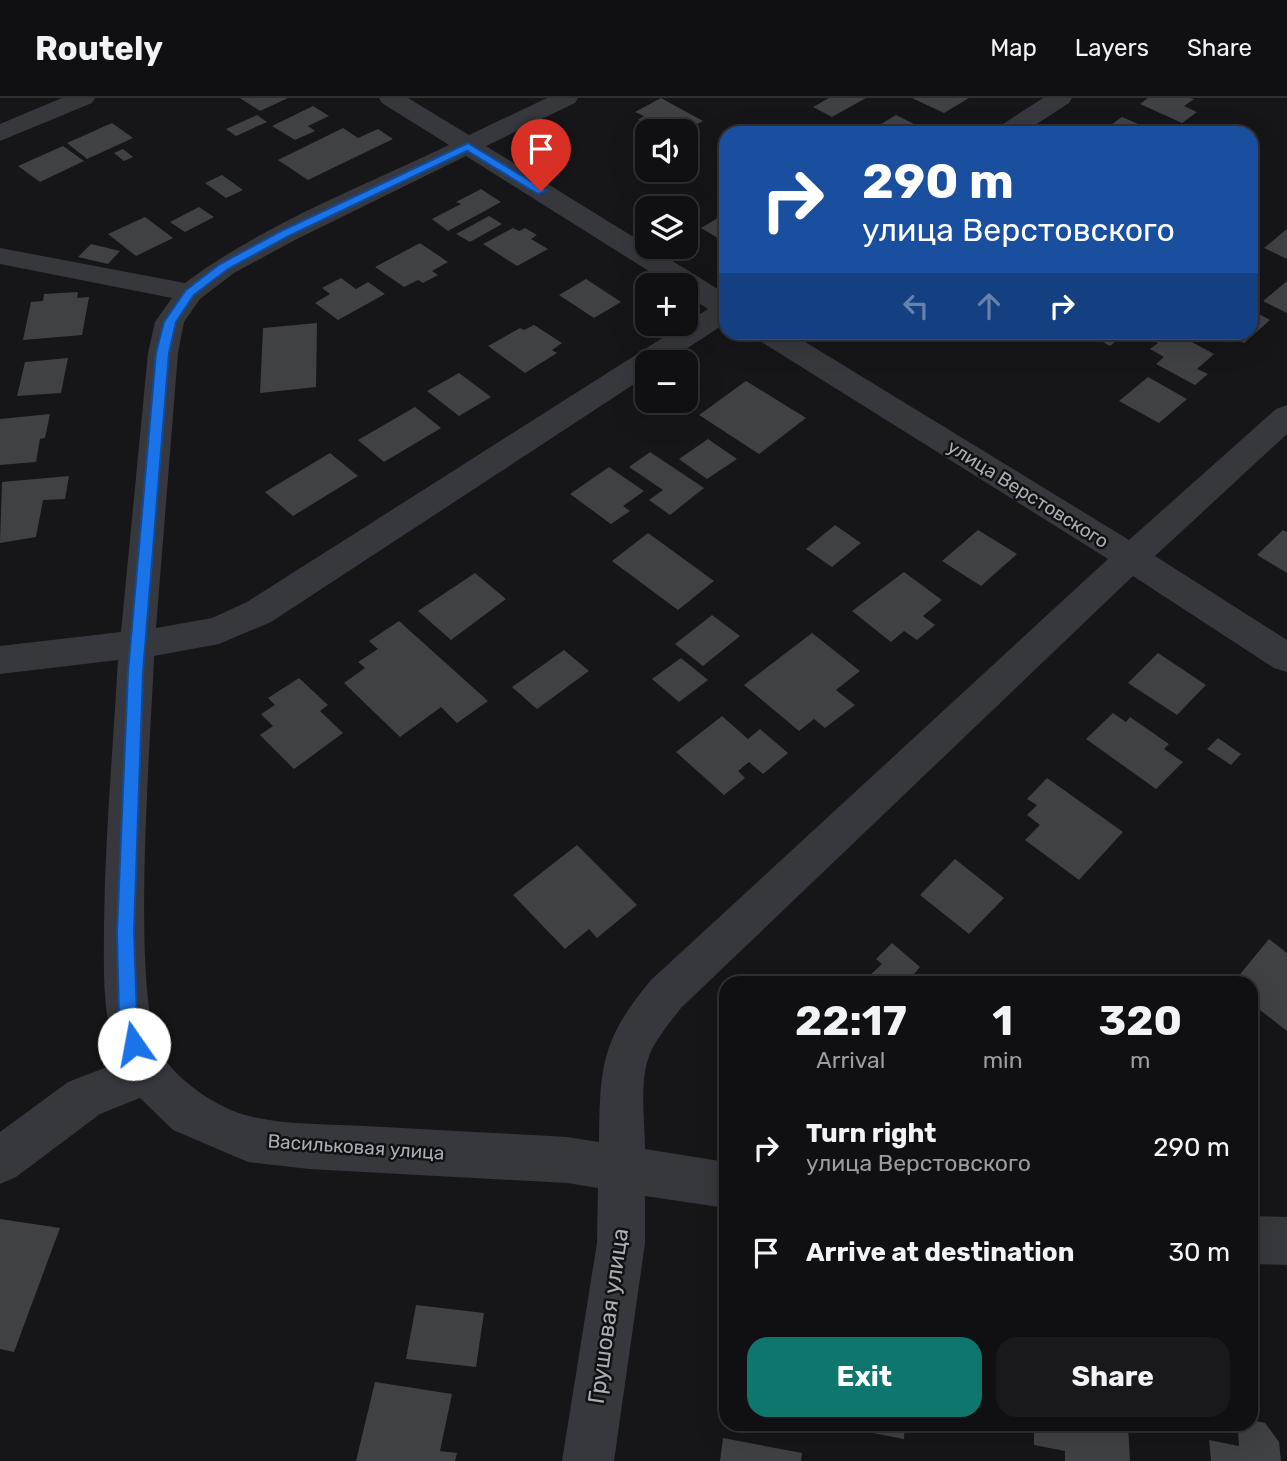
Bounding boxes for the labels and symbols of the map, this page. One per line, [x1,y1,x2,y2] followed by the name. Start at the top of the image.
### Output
[511,119,571,191] pin
[943,435,1113,553] street label: улица Верстовского
[97,1007,171,1081] position arrow
[267,1129,445,1165] street label: Васильковая улица
[582,1226,634,1406] street label: Грушовая улица

